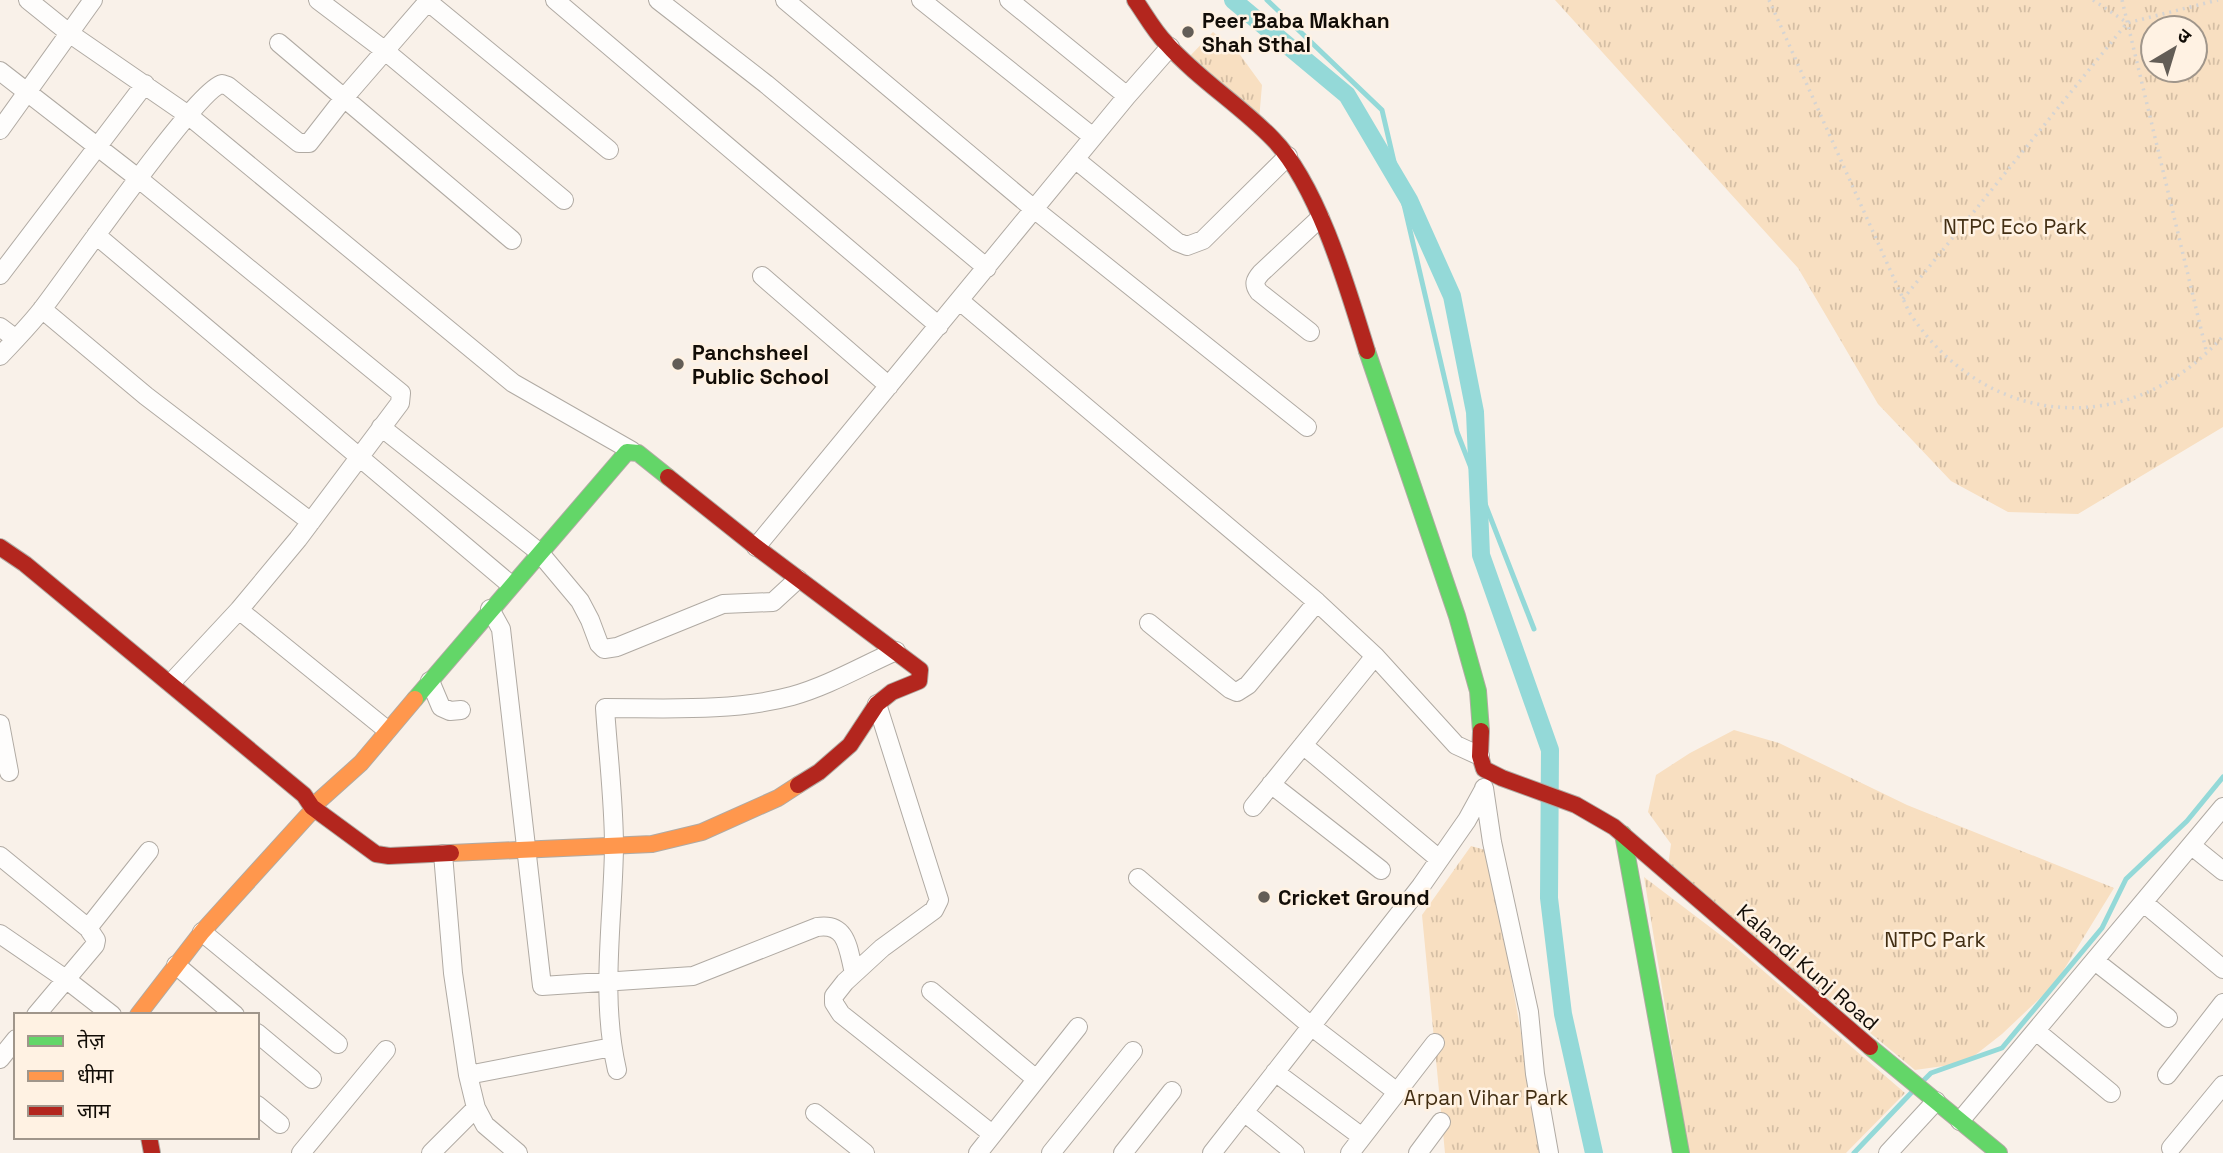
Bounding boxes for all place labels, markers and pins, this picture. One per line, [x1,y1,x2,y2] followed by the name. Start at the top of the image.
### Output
[1202,7,1390,58] place label: Peer Baba Makhan Shah Sthal
[1180,24,1196,40] marker: Peer Baba Makhan Shah Sthal
[692,339,829,390] place label: Panchsheel Public School
[670,356,686,372] marker: Panchsheel Public School
[1278,884,1430,911] place label: Cricket Ground
[1256,889,1272,905] marker: Cricket Ground

